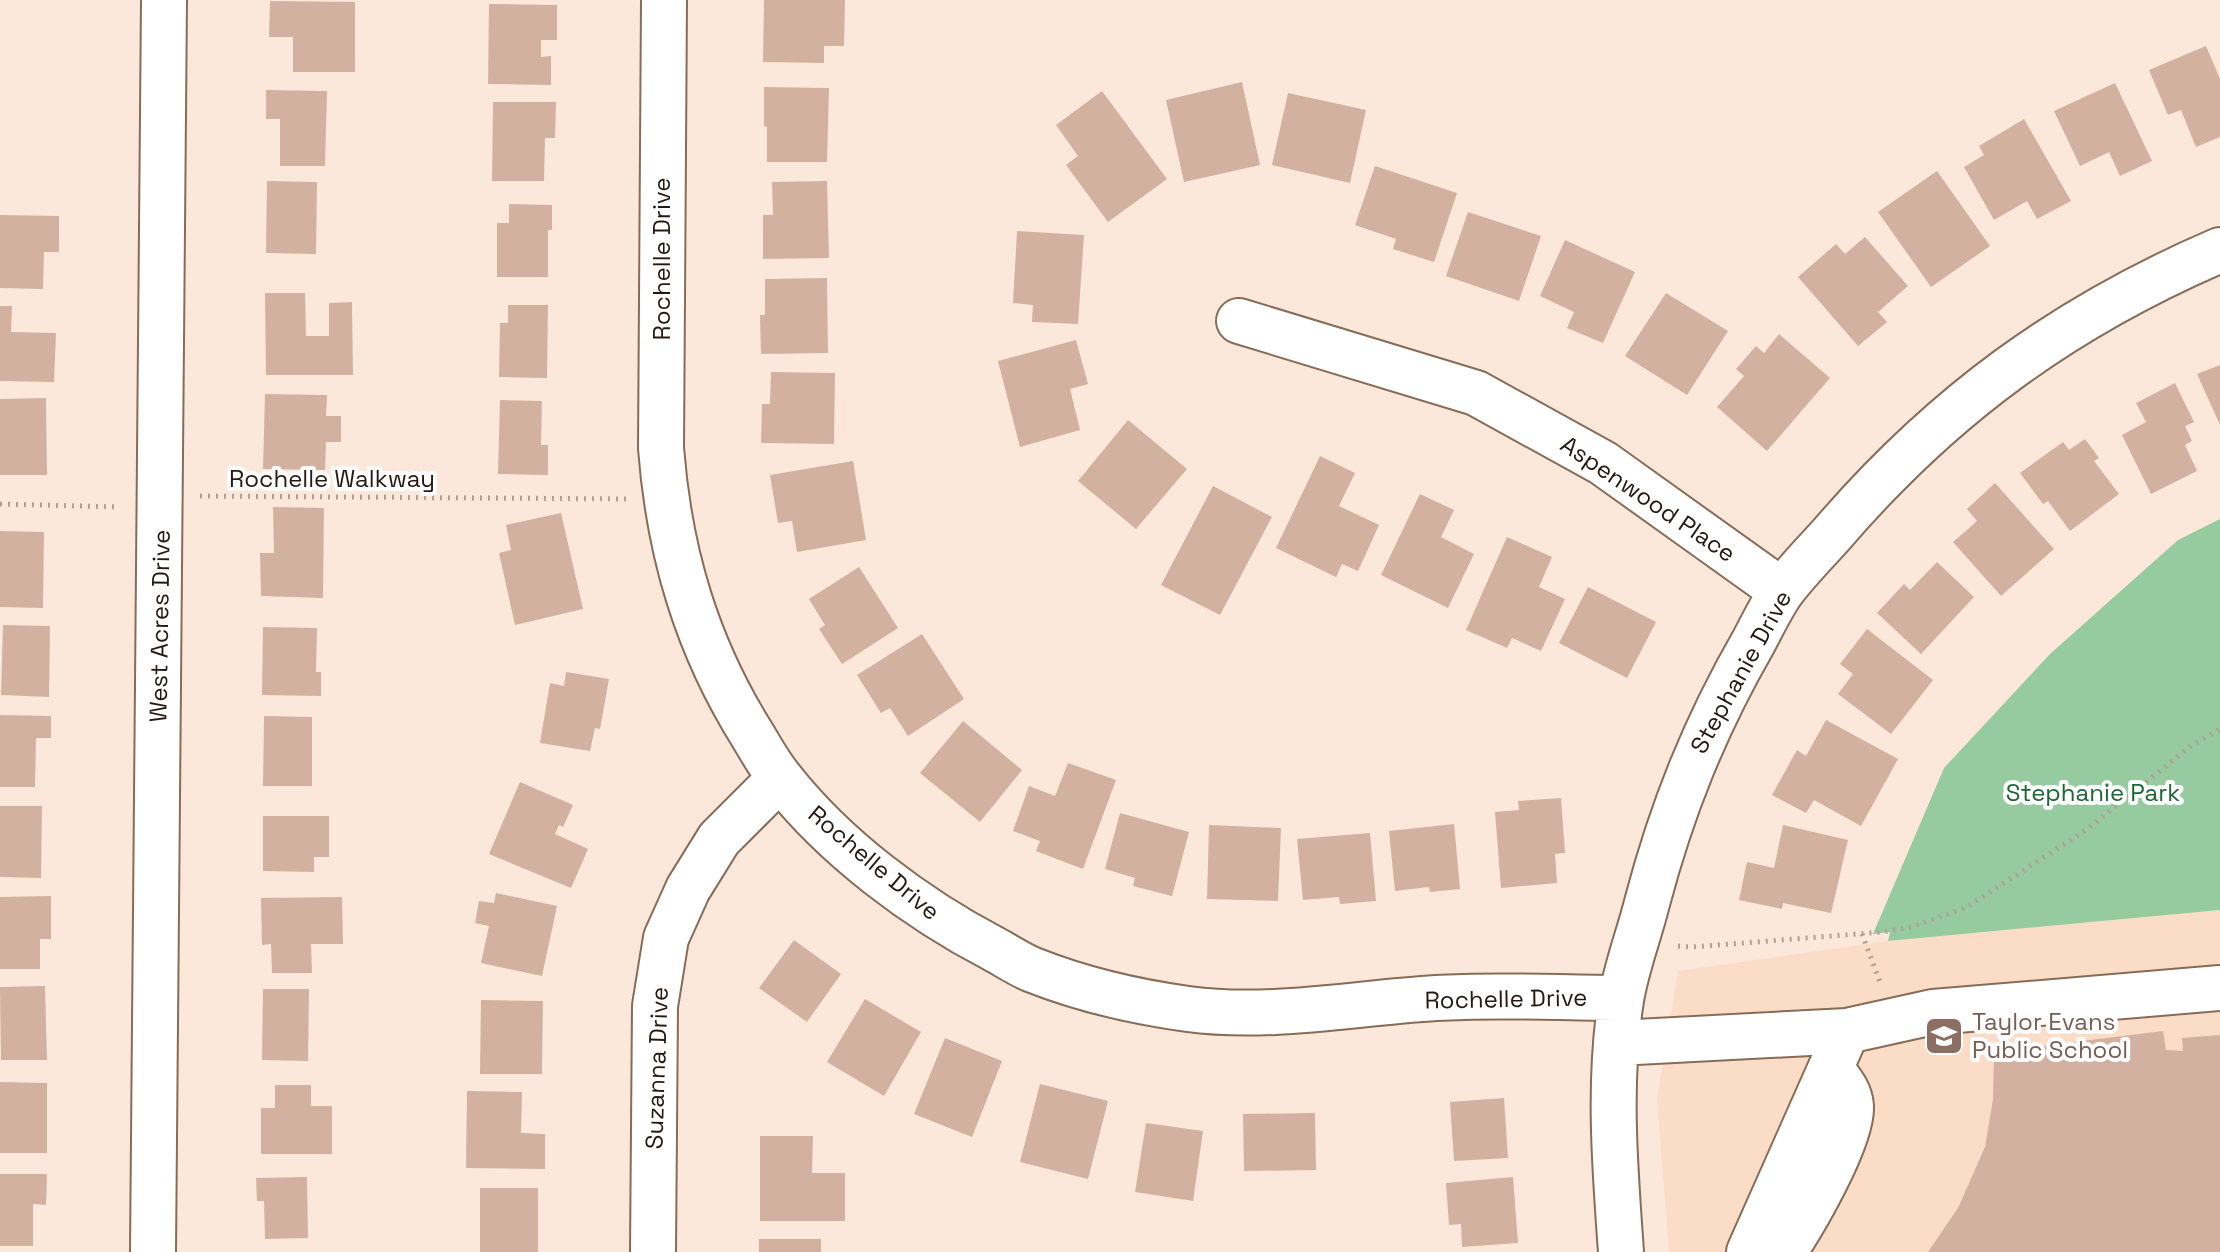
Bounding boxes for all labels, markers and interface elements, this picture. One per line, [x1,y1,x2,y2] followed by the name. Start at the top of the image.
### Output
[646,178,677,340] street label: Rochelle Drive
[1555,429,1742,569] street label: Aspenwood Place
[229,463,435,494] street label: Rochelle Walkway
[142,529,177,723] street label: West Acres Drive
[1683,585,1798,759] street label: Stephanie Drive
[2006,777,2180,808] park label: Stephanie Park
[802,798,947,927] street label: Rochelle Drive
[1424,982,1588,1015] street label: Rochelle Drive
[638,986,675,1150] street label: Suzanna Drive
[1972,1006,2128,1065] place label: Taylor Evans Public School
[1923,1015,1965,1057] school or university icon: Taylor Evans Public School

